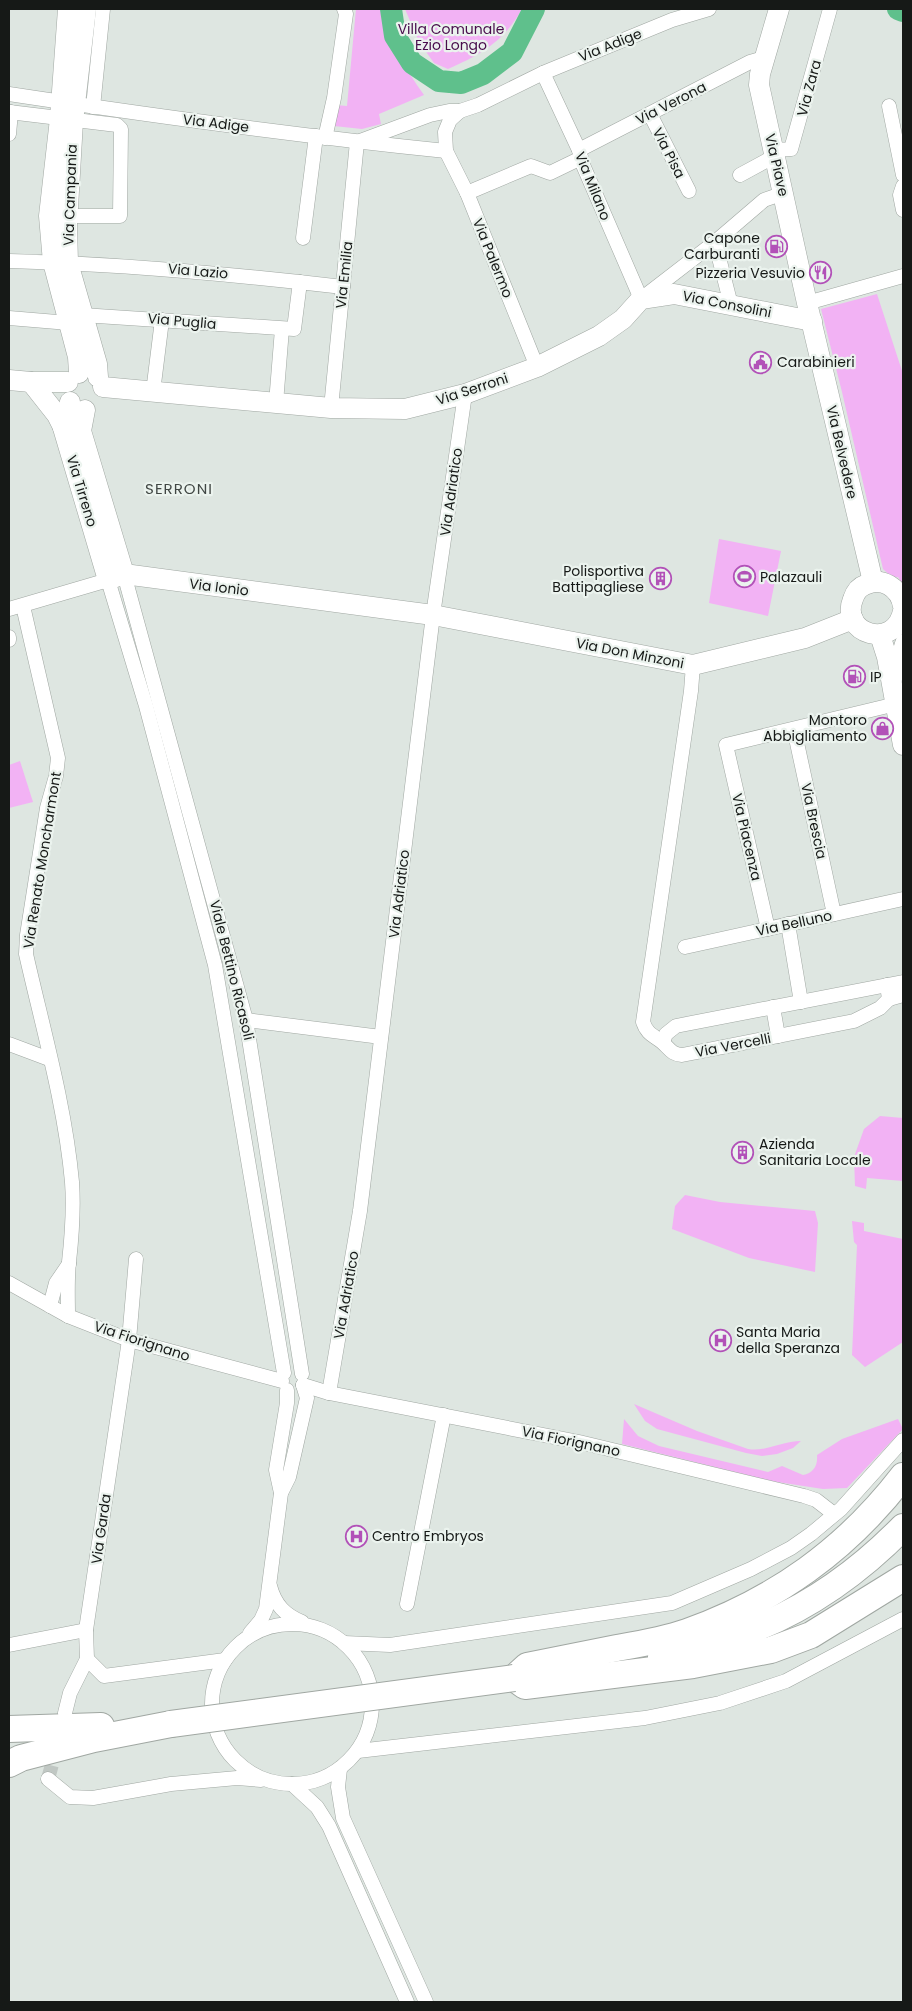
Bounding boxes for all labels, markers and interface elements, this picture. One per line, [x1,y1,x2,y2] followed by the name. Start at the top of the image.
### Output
[398,19,505,55] park label: Villa Comunale Ezio Longo
[575,23,645,67] street label: Via Adige
[792,57,826,119] street label: Via Zara
[632,77,710,129] street label: Via Verona
[182,109,251,137] street label: Via Adige
[648,124,690,182] street label: Via Pisa
[760,132,794,199] street label: Via Piave
[58,144,82,246] street label: Via Campania
[570,149,616,223] street label: Via Milano
[468,215,518,301] street label: Via Palermo
[684,228,760,264] place label: Capone Carburanti
[764,234,788,258] fuel station icon: Capone Carburanti
[331,240,357,310] street label: Via Emilia
[167,258,229,284] street label: Via Lazio
[809,261,833,285] restaurant icon: Pizzeria Vesuvio
[695,263,805,283] place label: Pizzeria Vesuvio
[681,286,773,322] street label: Via Consolini
[147,308,217,334] street label: Via Puglia
[749,350,773,374] public building icon: Carabinieri
[777,352,855,372] place label: Carabinieri
[433,368,511,410] street label: Via Serroni
[822,403,863,501] street label: Via Belvedere
[435,446,467,538] street label: Via Adriatico
[62,453,102,529] street label: Via Tirreno
[145,478,213,499] district label: SERRONI
[552,561,644,597] place label: Polisportiva Battipagliese
[732,565,756,589] sports icon: Palazauli
[648,567,672,591] building icon: Polisportiva Battipagliese
[760,567,822,587] place label: Palazauli
[188,573,250,601] street label: Via Ionio
[574,633,686,673] street label: Via Don Minzoni
[842,665,866,689] fuel station icon: IP
[870,667,882,687] place label: IP
[763,710,867,746] place label: Montoro Abbigliamento
[871,716,895,740] shop icon: Montoro Abbigliamento
[18,770,66,950] street label: Via Renato Moncharmont
[796,781,832,861] street label: Via Brescia
[727,791,767,883] street label: Via Piacenza
[384,849,414,939] street label: Via Adriatico
[205,898,259,1042] street label: Viale Bettino Ricasoli
[754,905,834,941] street label: Via Belluno
[693,1028,773,1062] street label: Via Vercelli
[759,1134,871,1170] place label: Azienda Sanitaria Locale
[731,1140,755,1164] building icon: Azienda Sanitaria Locale
[328,1249,364,1341] street label: Via Adriatico
[91,1316,193,1366] street label: Via Fiorignano
[736,1322,840,1358] place label: Santa Maria della Speranza
[708,1328,732,1352] hospital icon: Santa Maria della Speranza
[520,1421,622,1461] street label: Via Fiorignano
[86,1493,116,1565] street label: Via Garda
[344,1524,368,1548] hospital icon: Centro Embryos
[372,1526,484,1546] place label: Centro Embryos

